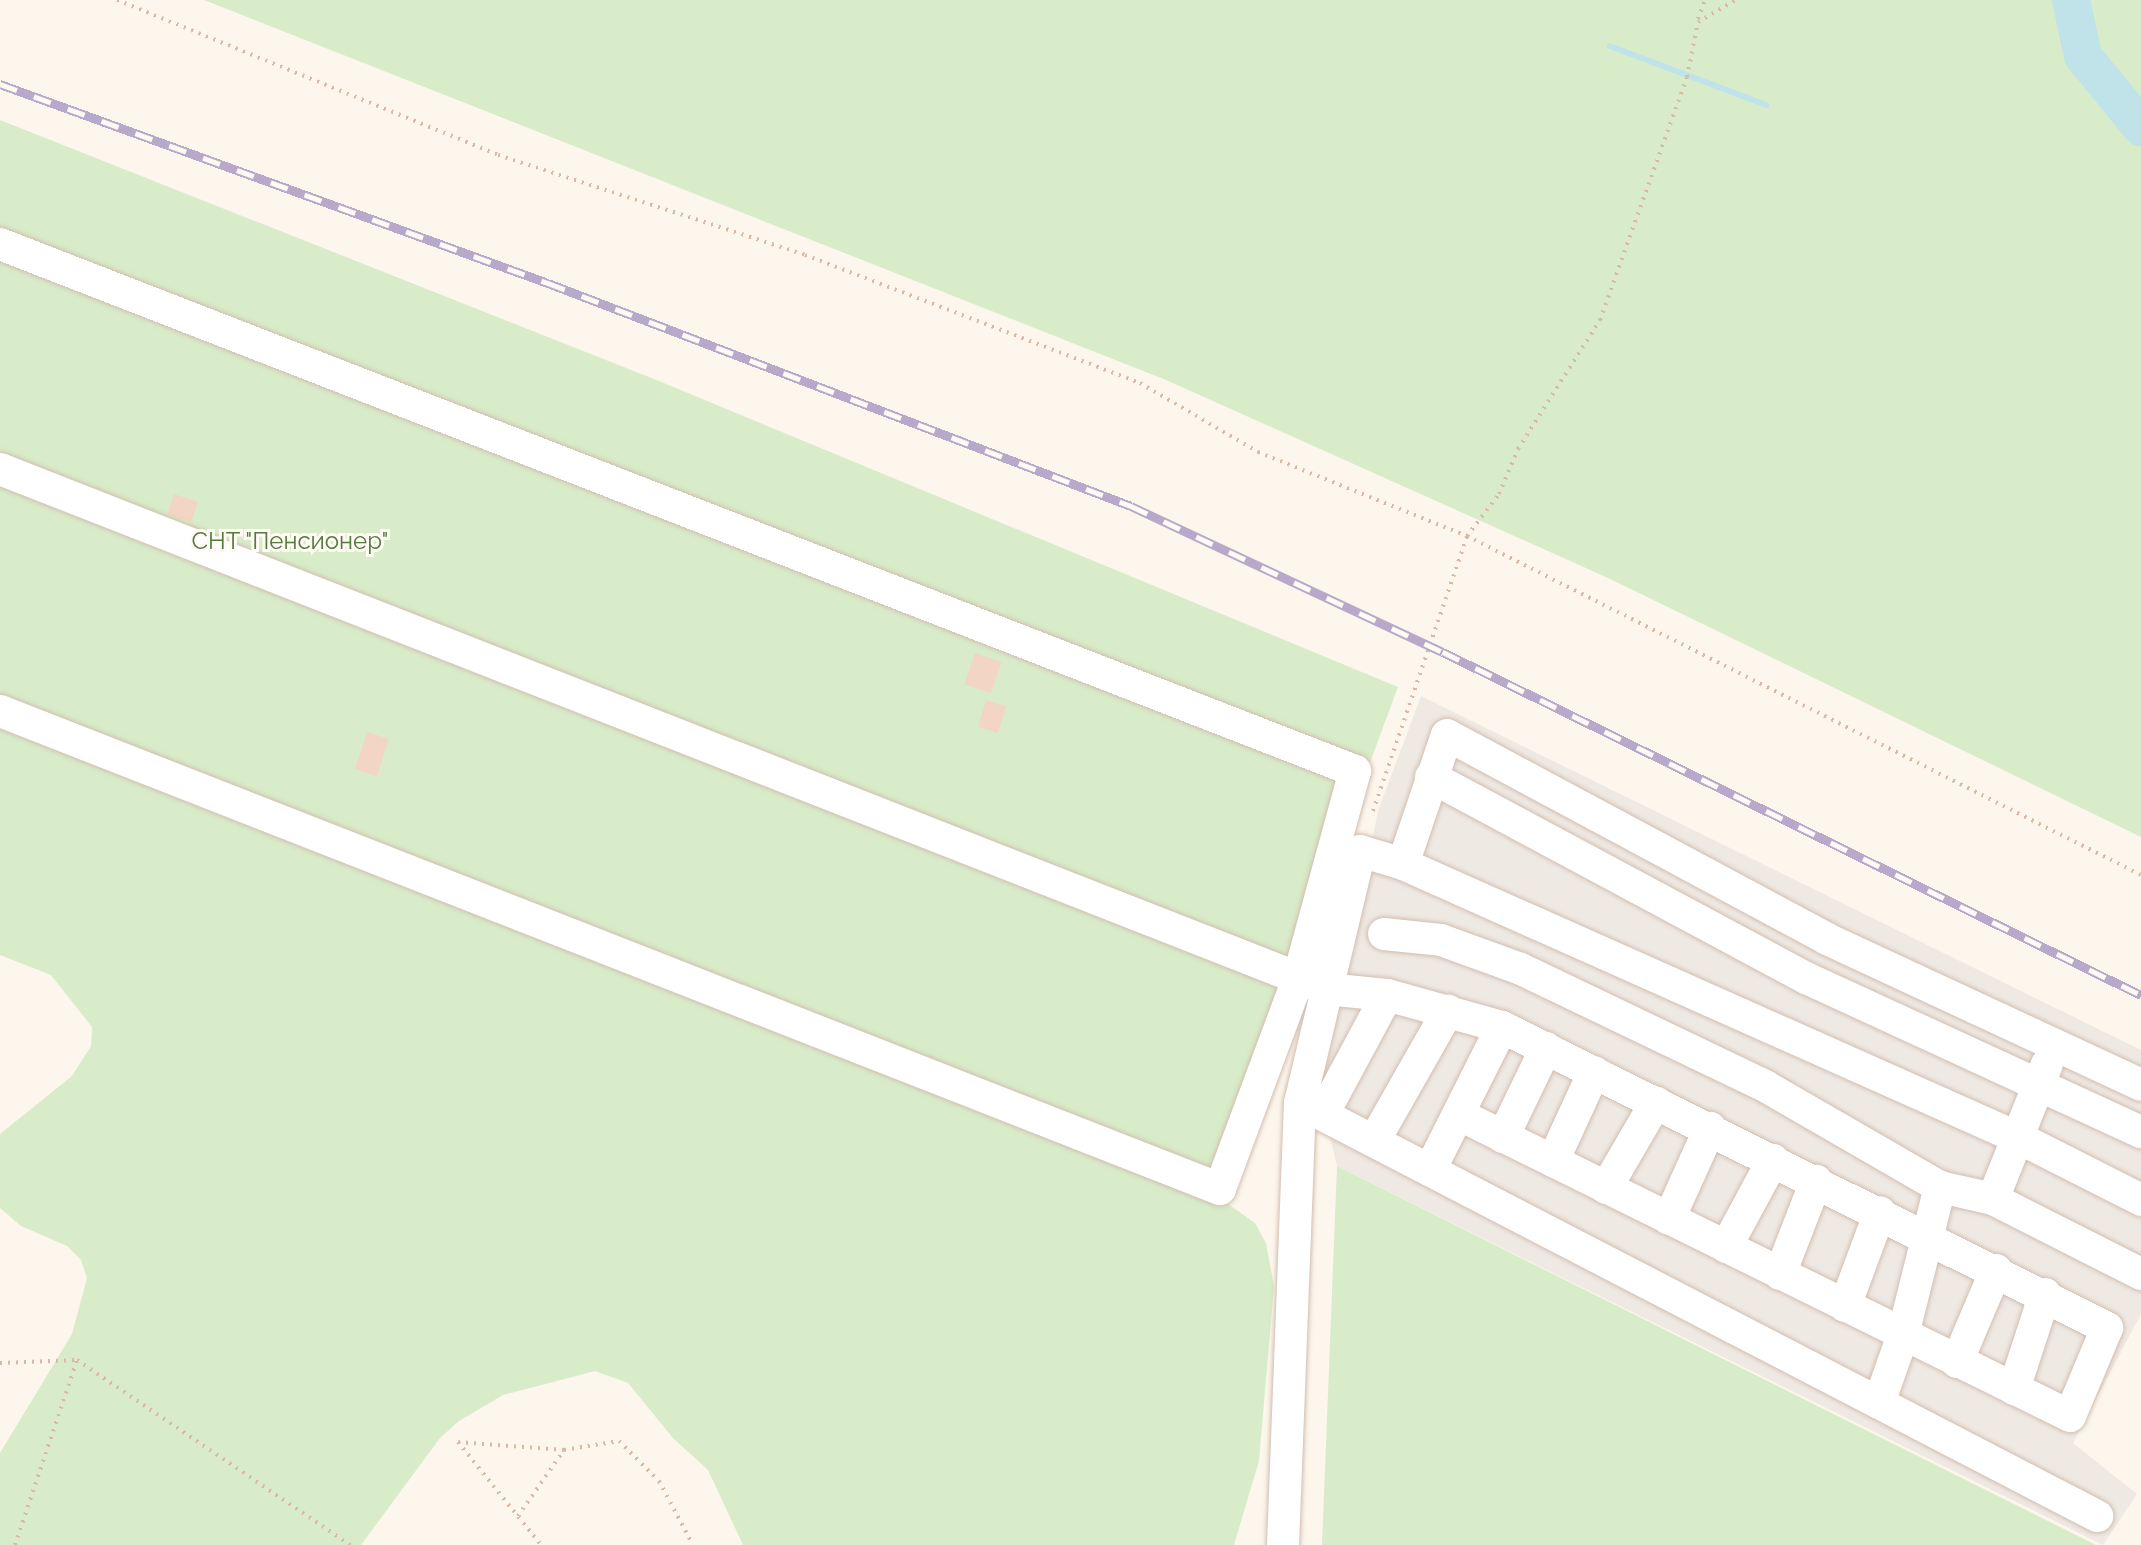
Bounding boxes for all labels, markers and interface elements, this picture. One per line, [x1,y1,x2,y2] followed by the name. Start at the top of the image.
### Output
[191,527,389,555] park label: СНТ "Пенсионер"

